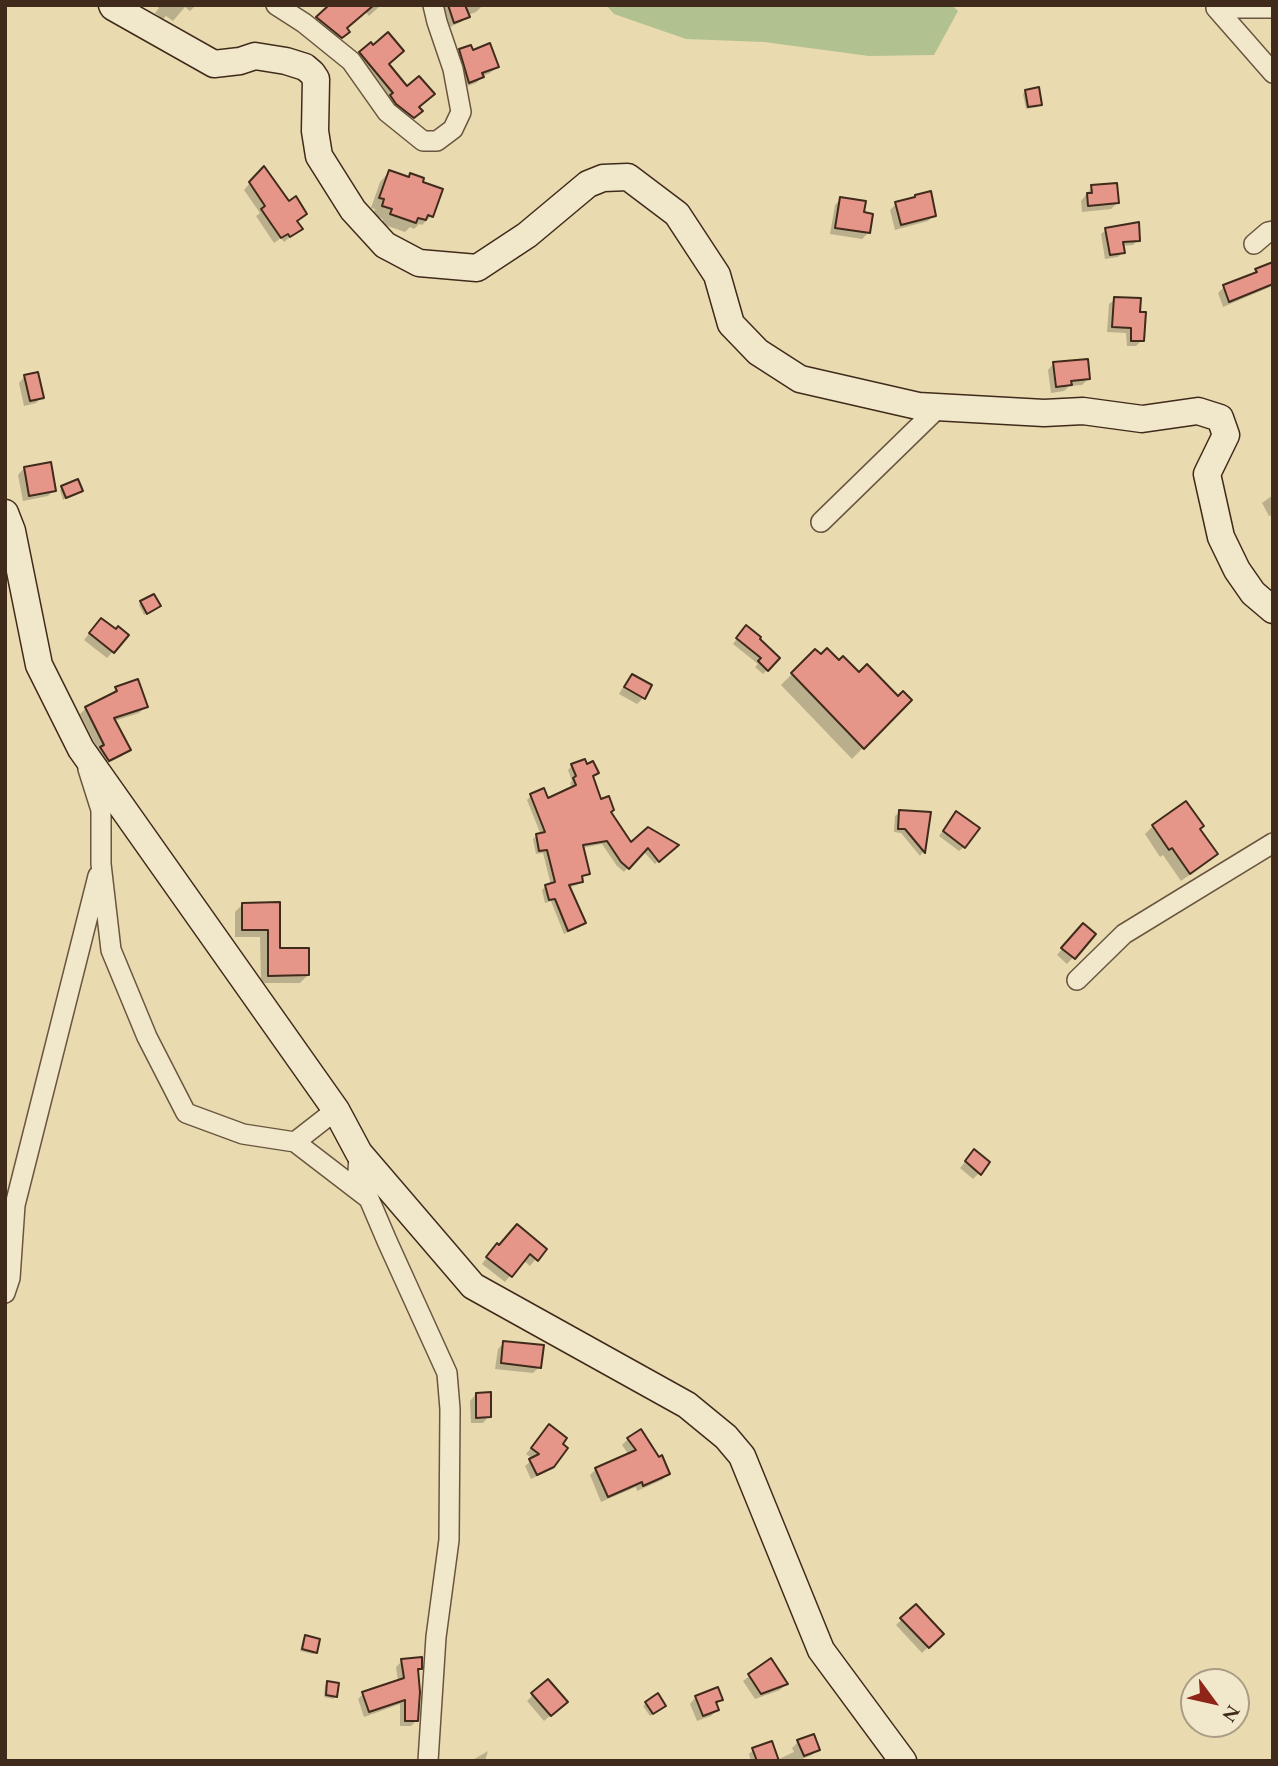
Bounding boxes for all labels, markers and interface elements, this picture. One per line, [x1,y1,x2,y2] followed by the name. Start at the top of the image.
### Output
[1180,1668,1250,1738] north arrow
[1217,1700,1246,1727] text: N

